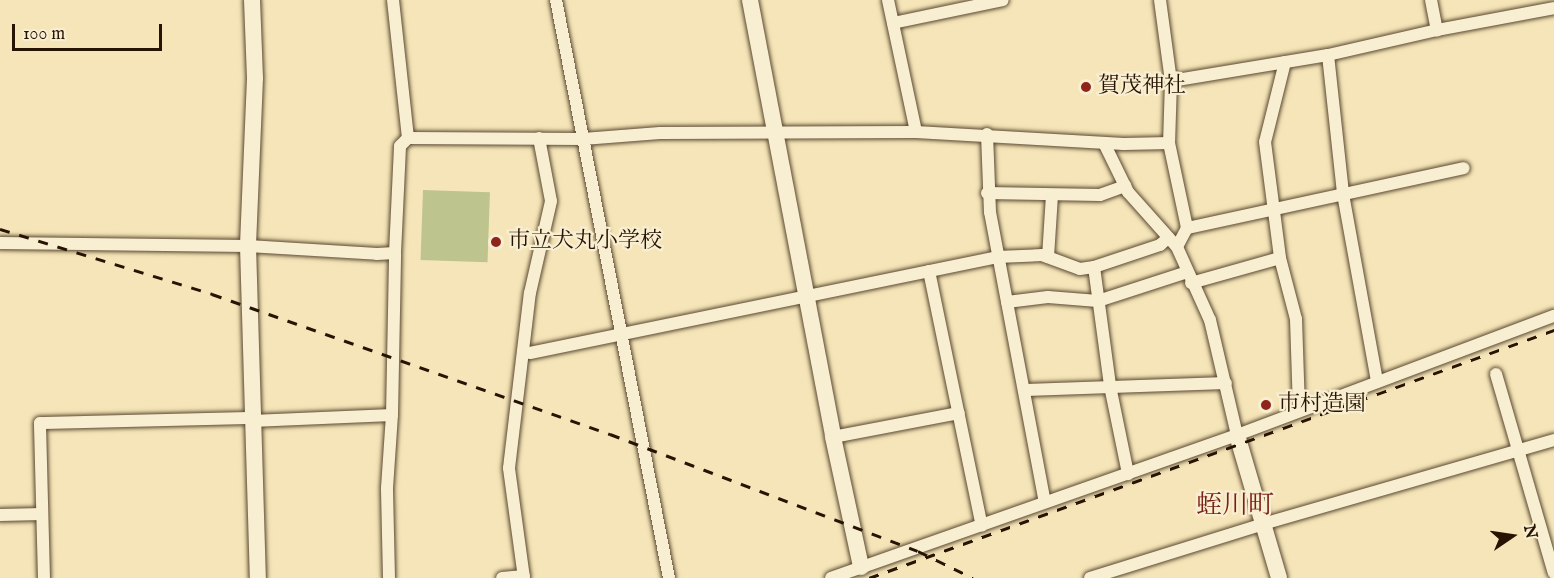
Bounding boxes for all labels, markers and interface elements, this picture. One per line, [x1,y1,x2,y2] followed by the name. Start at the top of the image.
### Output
[15,12,165,50] scale bar
[23,23,65,46] text: 100 m
[1098,74,1186,100] place label: 賀茂神社
[1079,80,1093,94] marker: 賀茂神社
[508,229,662,255] place label: 市立犬丸小学校
[489,235,503,249] marker: 市立犬丸小学校
[1278,392,1366,418] place label: 市村造園
[1259,398,1273,412] marker: 市村造園
[1196,490,1274,522] district label: 蛭川町
[1482,506,1542,566] north arrow
[1518,523,1541,541] text: N

